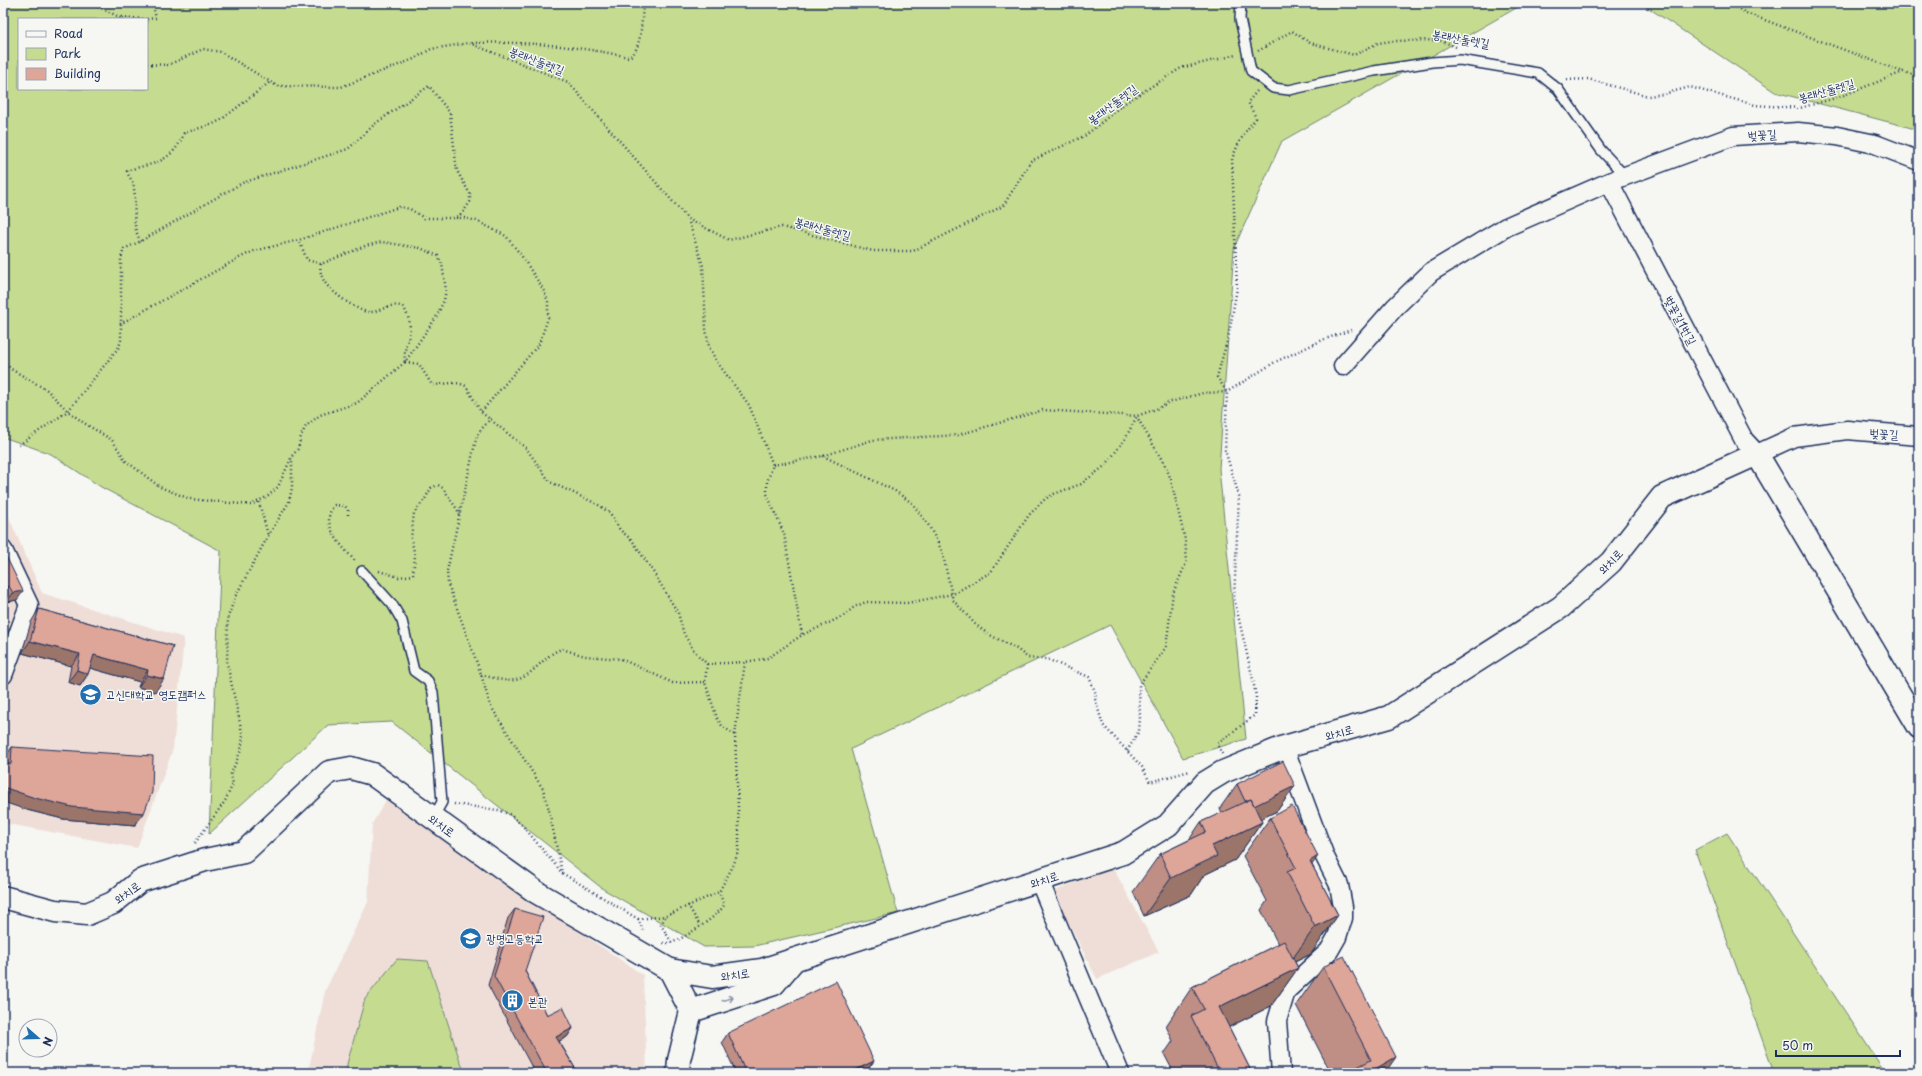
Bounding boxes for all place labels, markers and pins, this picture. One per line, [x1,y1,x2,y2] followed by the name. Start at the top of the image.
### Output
[78,681,104,707] school or university icon: 고신대학교 영도캠퍼스
[106,685,206,703] place label: 고신대학교 영도캠퍼스
[457,925,483,951] school or university icon: 광명고등학교
[486,929,544,947] place label: 광명고등학교
[499,988,525,1014] building icon: 본관
[528,992,548,1010] place label: 본관

